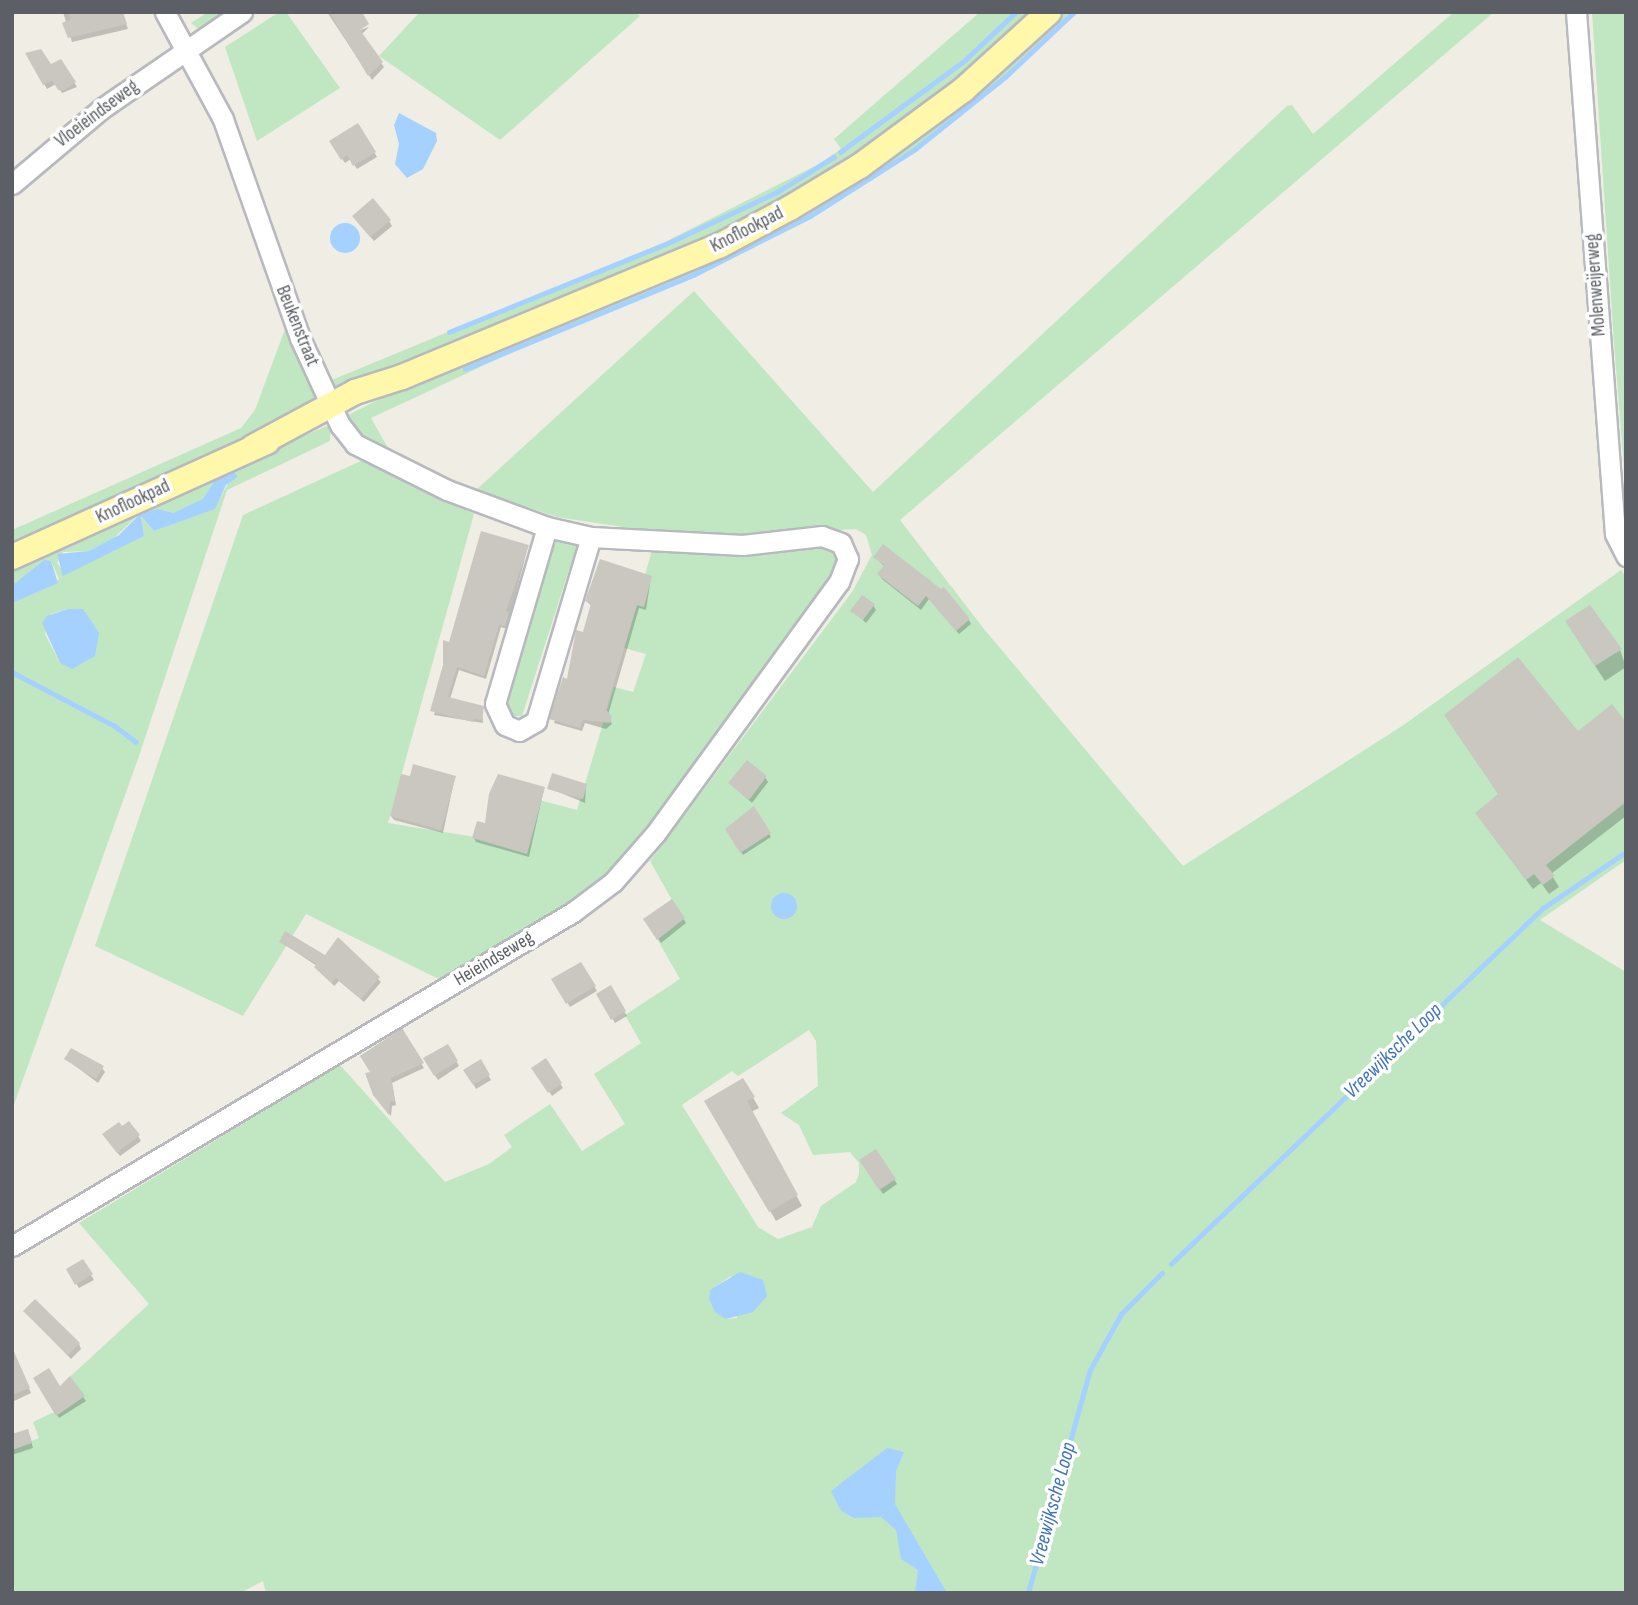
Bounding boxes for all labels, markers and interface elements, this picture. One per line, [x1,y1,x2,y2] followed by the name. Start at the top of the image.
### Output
[51,75,143,153] street label: Vloeieindseweg
[707,202,787,258] street label: Knoflookpad
[1581,233,1611,337] street label: Molenweijerweg
[271,282,323,370] street label: Beukenstraat
[92,475,174,529] street label: Knoflookpad
[450,927,538,991] street label: Heieindseweg
[1339,998,1447,1104] water label: Vreewijksche Loop
[1024,1440,1082,1568] water label: Vreewijksche Loop

